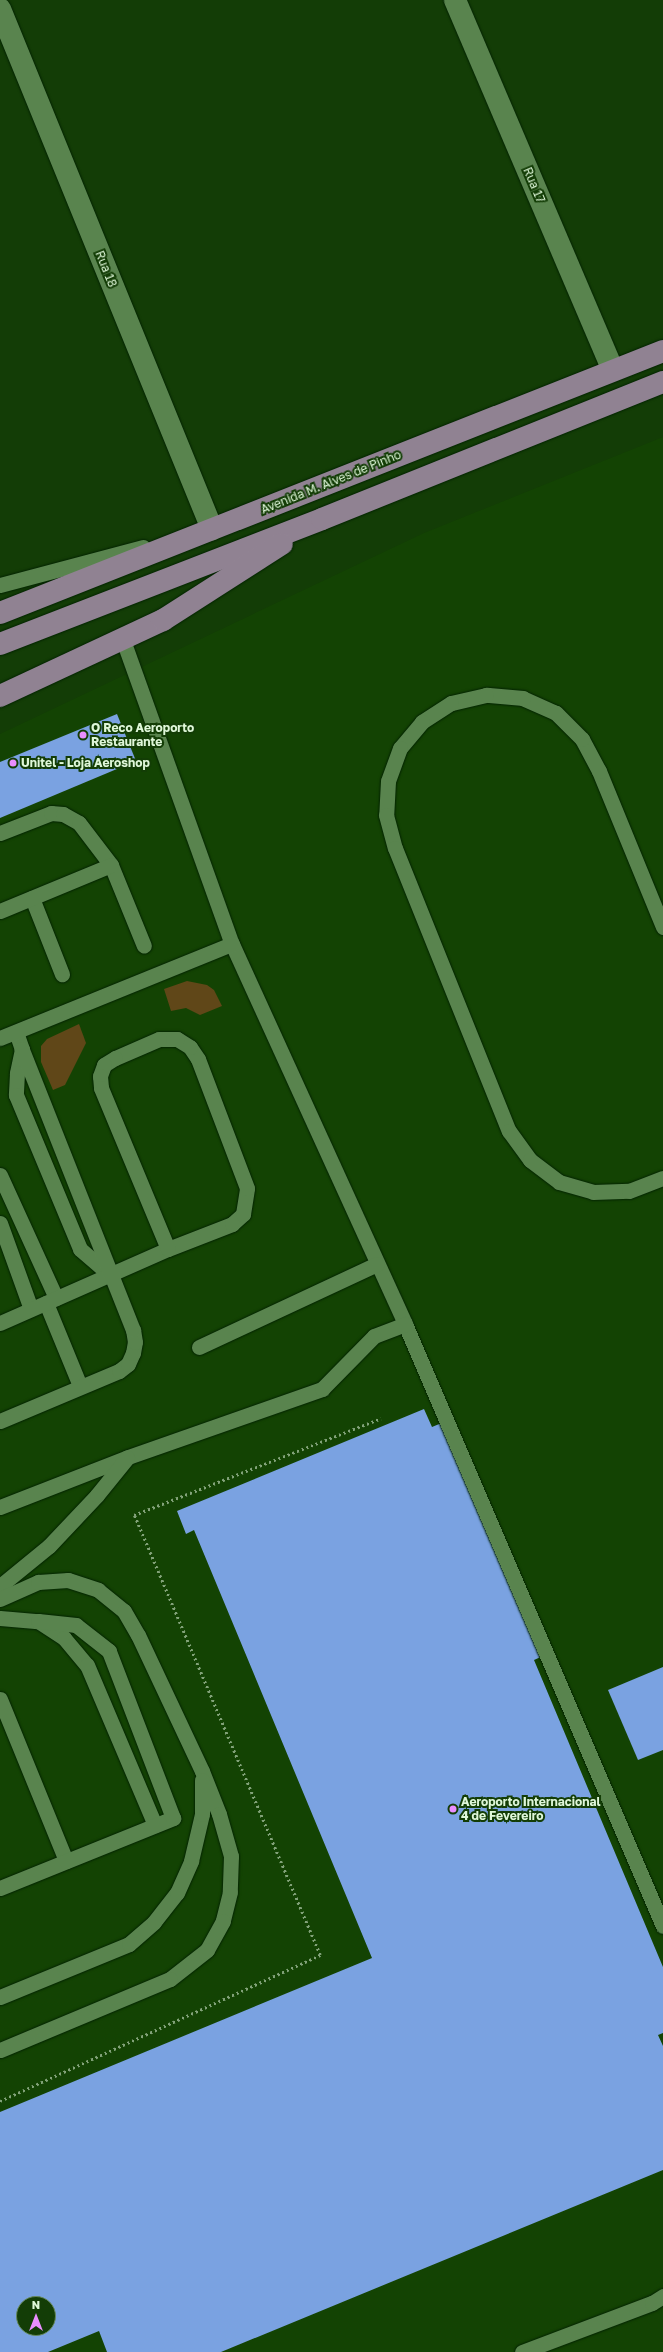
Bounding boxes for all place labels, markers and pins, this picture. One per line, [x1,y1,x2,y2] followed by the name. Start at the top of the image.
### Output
[91,721,194,749] place label: O Reco Aeroporto Restaurante
[78,730,88,740] marker: O Reco Aeroporto Restaurante
[21,756,150,770] place label: Unitel - Loja Aeroshop
[8,758,18,768] marker: Unitel - Loja Aeroshop
[461,1795,600,1823] place label: Aeroporto Internacional 4 de Fevereiro
[448,1804,458,1814] marker: Aeroporto Internacional 4 de Fevereiro

